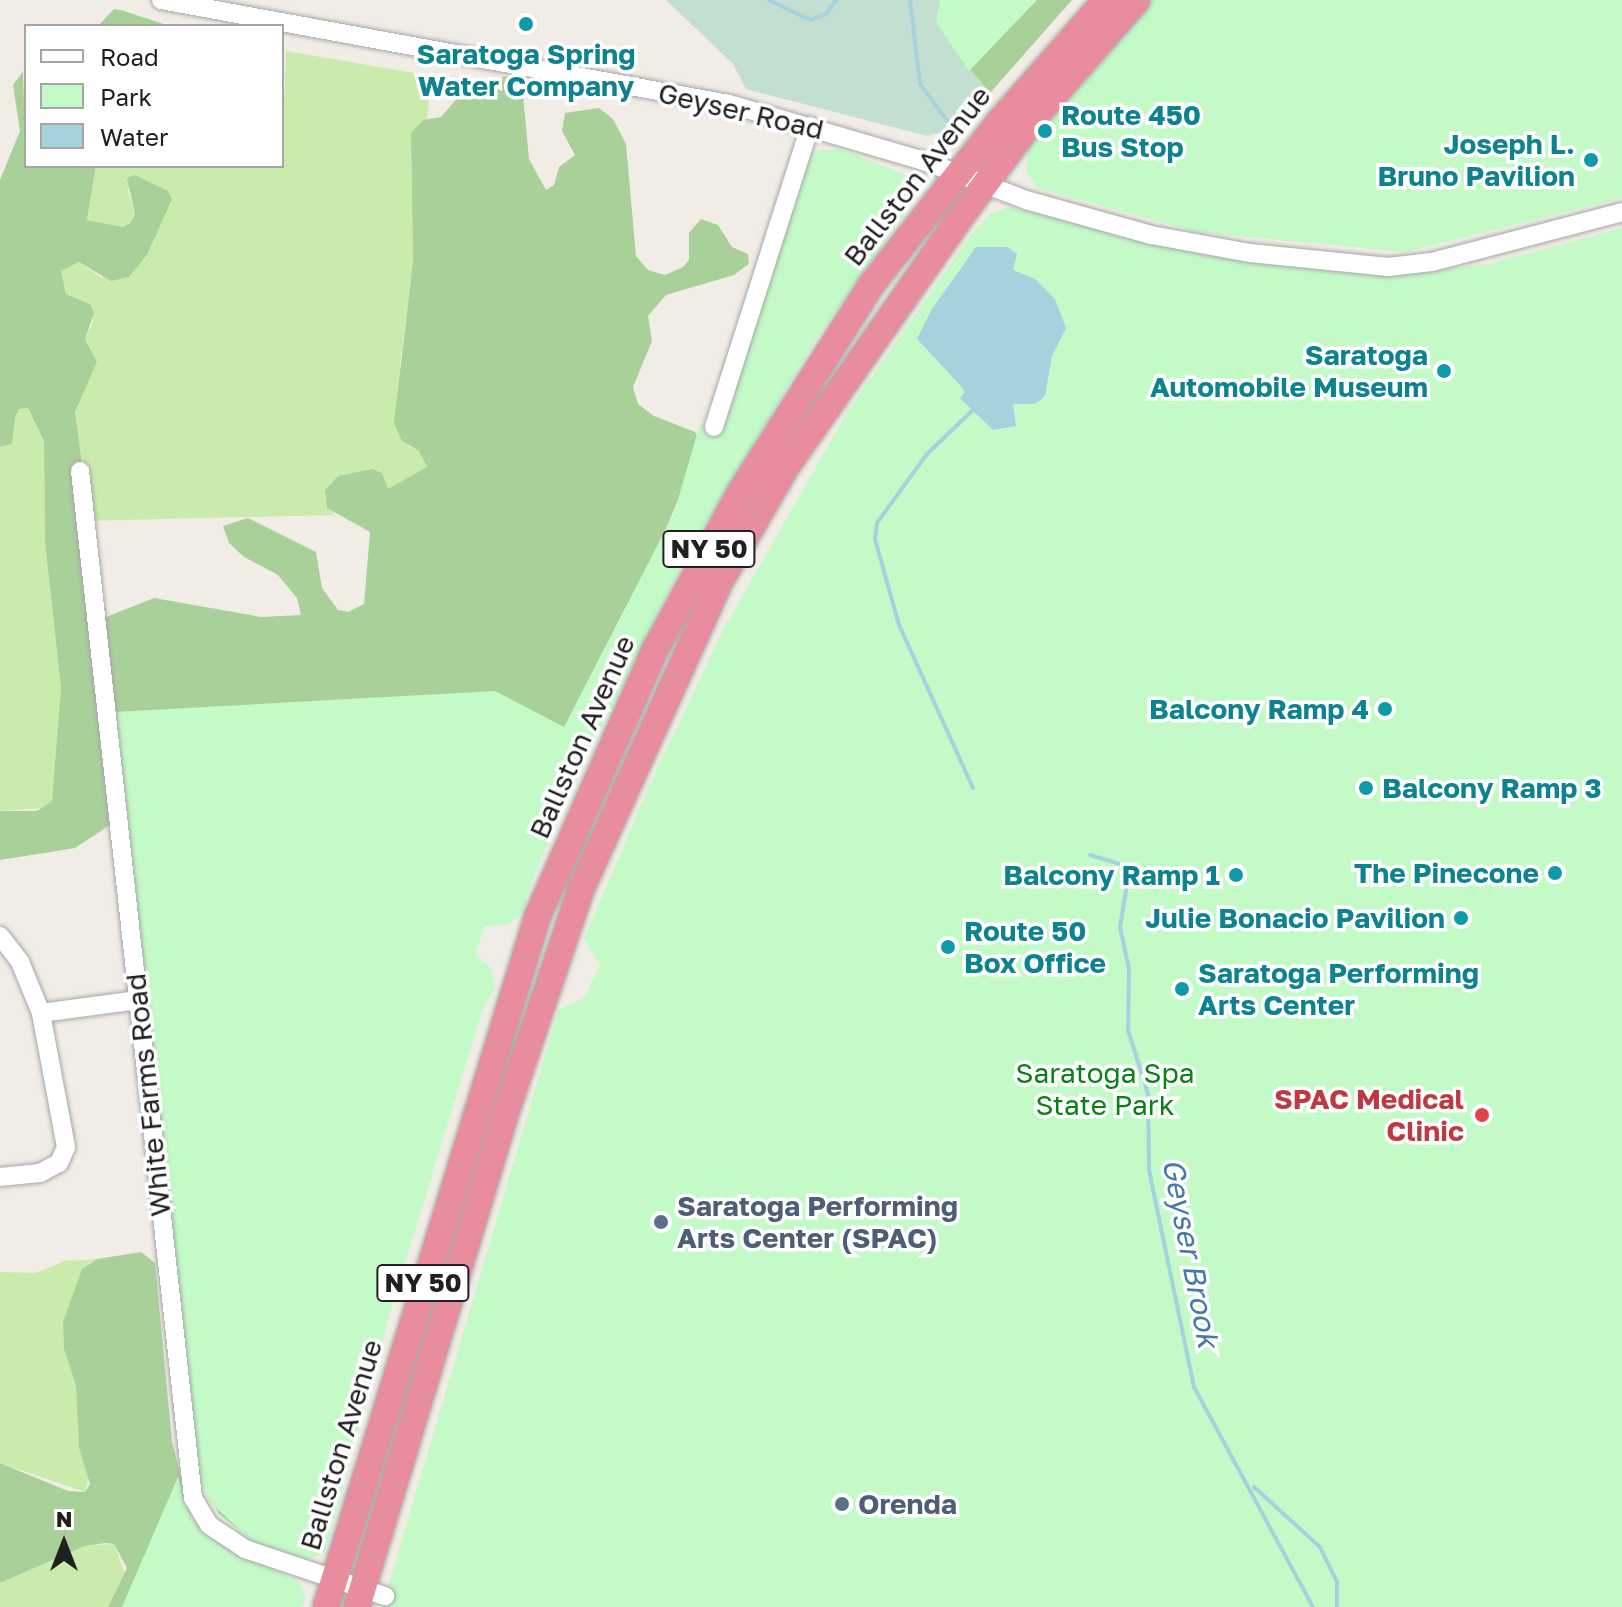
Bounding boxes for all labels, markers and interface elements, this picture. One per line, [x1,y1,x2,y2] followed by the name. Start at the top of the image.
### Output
[517,15,535,33] marker: Saratoga Spring Water Company
[24,24,284,168] legend
[417,37,635,103] place label: Saratoga Spring Water Company
[100,42,159,71] text: Road
[655,76,827,146] street label: Geyser Road
[837,80,997,272] street label: Ballston Avenue
[100,82,152,111] text: Park
[1061,98,1201,164] place label: Route 450 Bus Stop
[100,122,168,151] text: Water
[1036,122,1054,140] marker: Route 450 Bus Stop
[1378,127,1575,193] place label: Joseph L. Bruno Pavilion
[1582,151,1600,169] marker: Joseph L. Bruno Pavilion
[1150,338,1428,404] place label: Saratoga Automobile Museum
[1435,362,1453,380] marker: Saratoga Automobile Museum
[661,527,757,571] road number: NY 50
[522,630,642,844] street label: Ballston Avenue
[1149,692,1369,726] place label: Balcony Ramp 4
[1376,700,1394,718] marker: Balcony Ramp 4
[1382,771,1602,805] place label: Balcony Ramp 3
[1357,779,1375,797] marker: Balcony Ramp 3
[1354,856,1539,890] place label: The Pinecone
[1003,858,1220,892] place label: Balcony Ramp 1
[1546,864,1564,882] marker: The Pinecone
[1227,866,1245,884] marker: Balcony Ramp 1
[1145,901,1445,935] place label: Julie Bonacio Pavilion
[1452,909,1470,927] marker: Julie Bonacio Pavilion
[964,914,1106,980] place label: Route 50 Box Office
[939,938,957,956] marker: Route 50 Box Office
[1198,956,1479,1022] place label: Saratoga Performing Arts Center
[119,972,177,1218] street label: White Farms Road
[1173,980,1191,998] marker: Saratoga Performing Arts Center
[1016,1056,1194,1122] park label: Saratoga Spa State Park
[1274,1082,1464,1148] place label: SPAC Medical Clinic
[1471,1104,1493,1126] marker: SPAC Medical Clinic
[1155,1155,1227,1351] water label: Geyser Brook
[677,1189,958,1255] place label: Saratoga Performing Arts Center (SPAC)
[652,1213,670,1231] marker: Saratoga Performing Arts Center (SPAC)
[375,1261,471,1305] road number: NY 50
[293,1336,389,1554] street label: Ballston Avenue
[858,1487,957,1521] place label: Orenda
[833,1495,851,1513] marker: Orenda
[24,1503,104,1583] north arrow
[56,1505,72,1532] text: N

